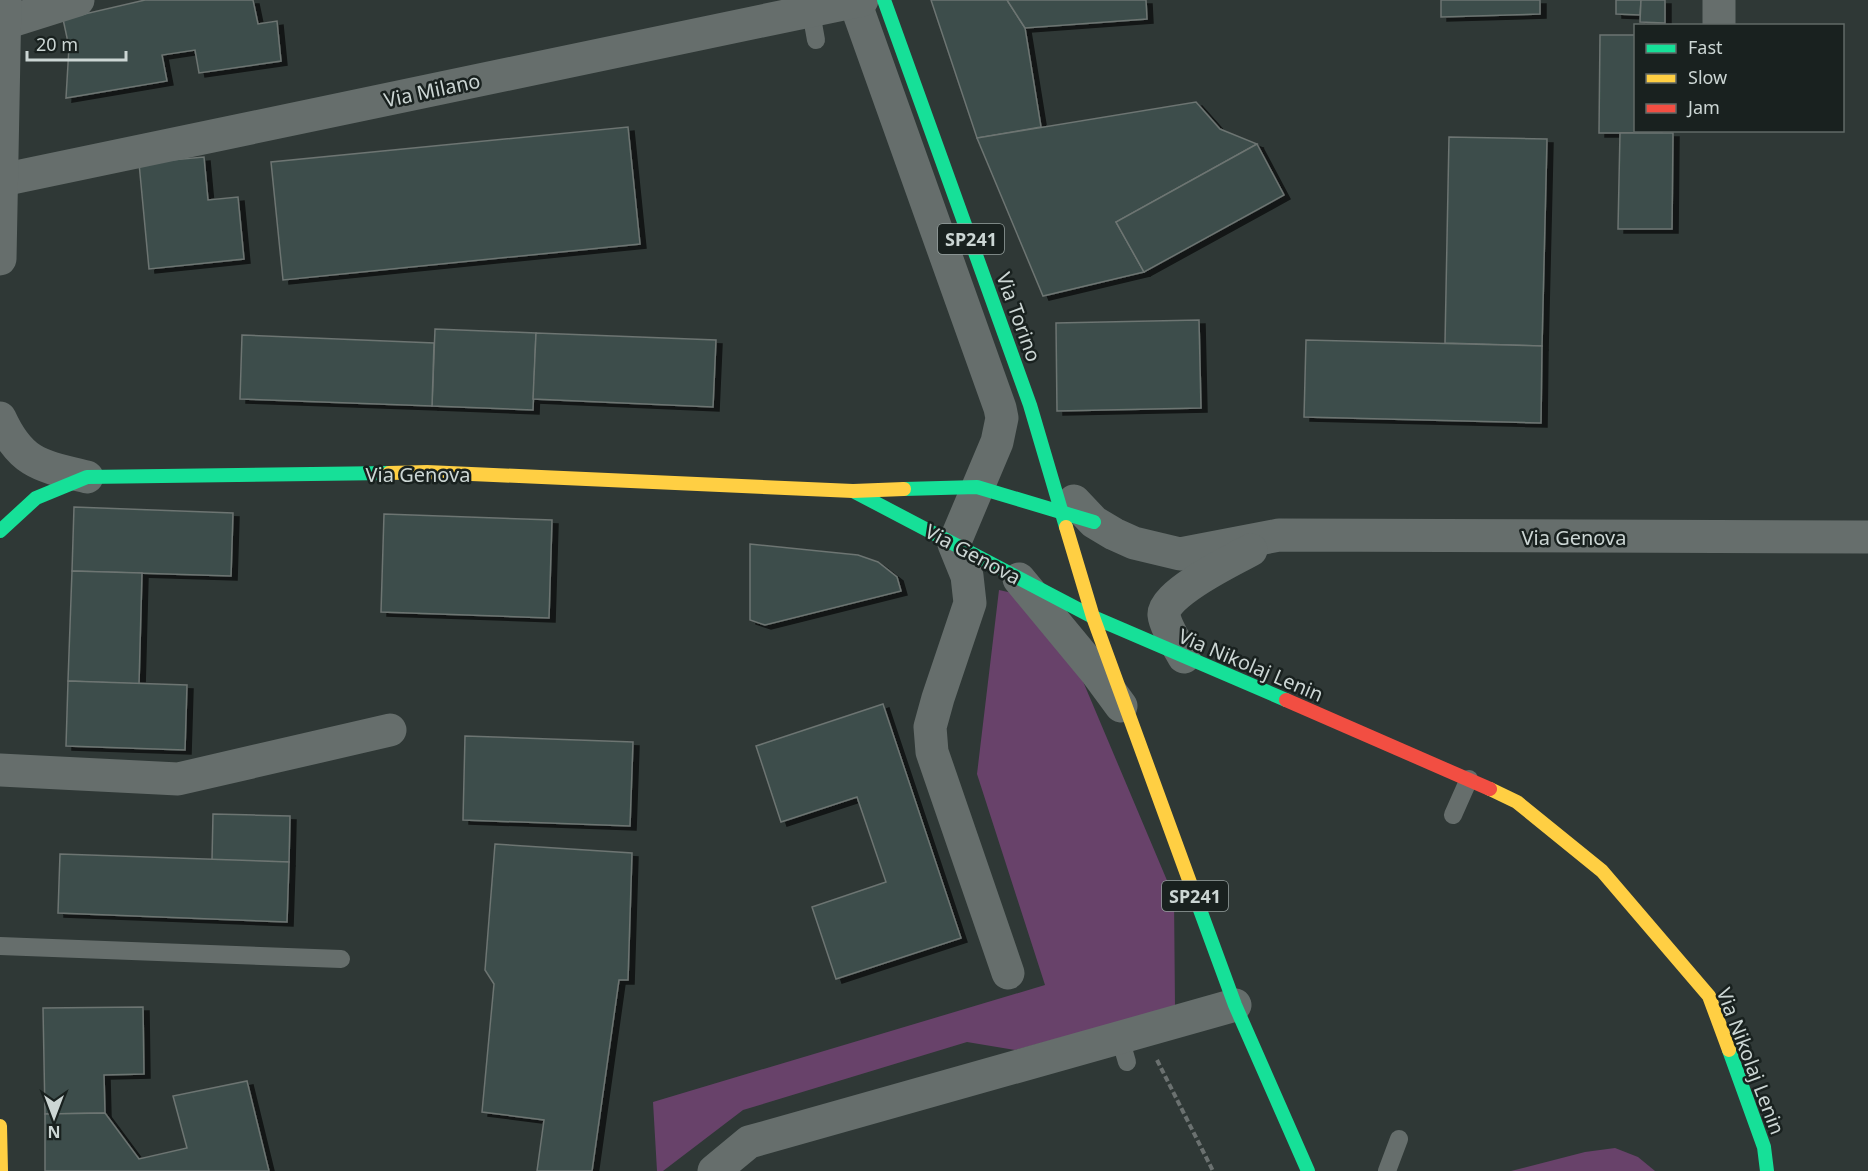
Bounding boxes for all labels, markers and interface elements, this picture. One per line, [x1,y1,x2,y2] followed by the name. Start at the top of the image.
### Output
[27,24,126,62] scale bar
[1634,24,1844,132] legend
[36,32,78,56] text: 20 m
[1688,35,1723,59] text: Fast
[1688,65,1727,89] text: Slow
[381,67,483,113] street label: Via Milano
[1686,95,1720,119] text: Jam
[938,224,1004,254] road number: SP241
[990,269,1048,365] street label: Via Torino
[366,461,470,488] street label: Via Genova
[920,517,1026,591] street label: Via Genova
[1522,524,1626,551] street label: Via Genova
[1174,622,1328,708] street label: Via Nikolaj Lenin
[1162,881,1228,911] road number: SP241
[1711,984,1791,1138] street label: Via Nikolaj Lenin
[24,1087,84,1147] north arrow
[47,1121,61,1143] text: N

